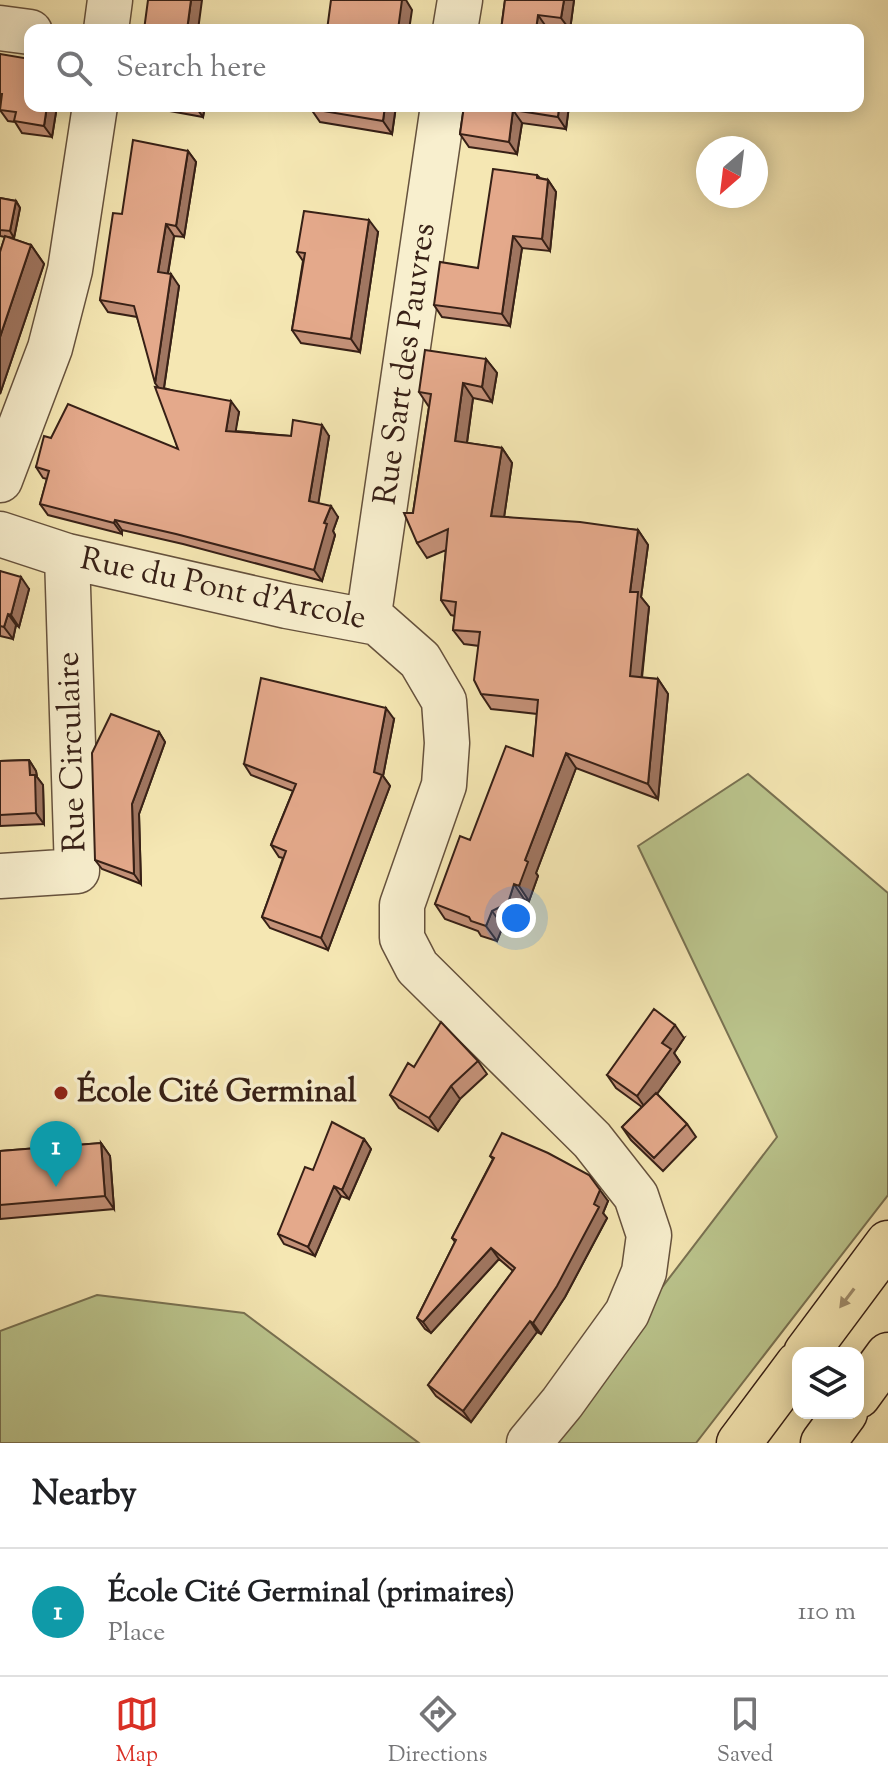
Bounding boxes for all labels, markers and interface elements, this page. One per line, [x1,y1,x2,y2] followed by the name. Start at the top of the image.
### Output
[24,24,864,112] search box
[52,46,96,90] icon: search
[116,47,266,90] text: Search here
[696,136,768,208] north arrow
[363,220,449,508] street label: Rue Sart des Pauvres
[76,537,370,643] street label: Rue du Pont d'Arcole
[47,651,99,853] street label: Rue Circulaire
[496,898,536,938] your location
[77,1070,357,1116] place label: École Cité Germinal
[52,1084,70,1102] marker: École Cité Germinal
[30,1121,82,1187] pin: 1
[839,1287,855,1309] one-way arrow
[792,1347,864,1419] map controls
[792,1347,864,1419] button: layers
[32,1471,137,1520] text: Nearby
[108,1572,515,1615] text: École Cité Germinal (primaires)
[54,1594,62,1631] text: 1
[798,1594,856,1631] text: 110 m
[108,1615,165,1652] text: Place
[115,1692,159,1772] tab: Map
[388,1692,487,1772] tab: Directions
[717,1692,773,1772] tab: Saved

